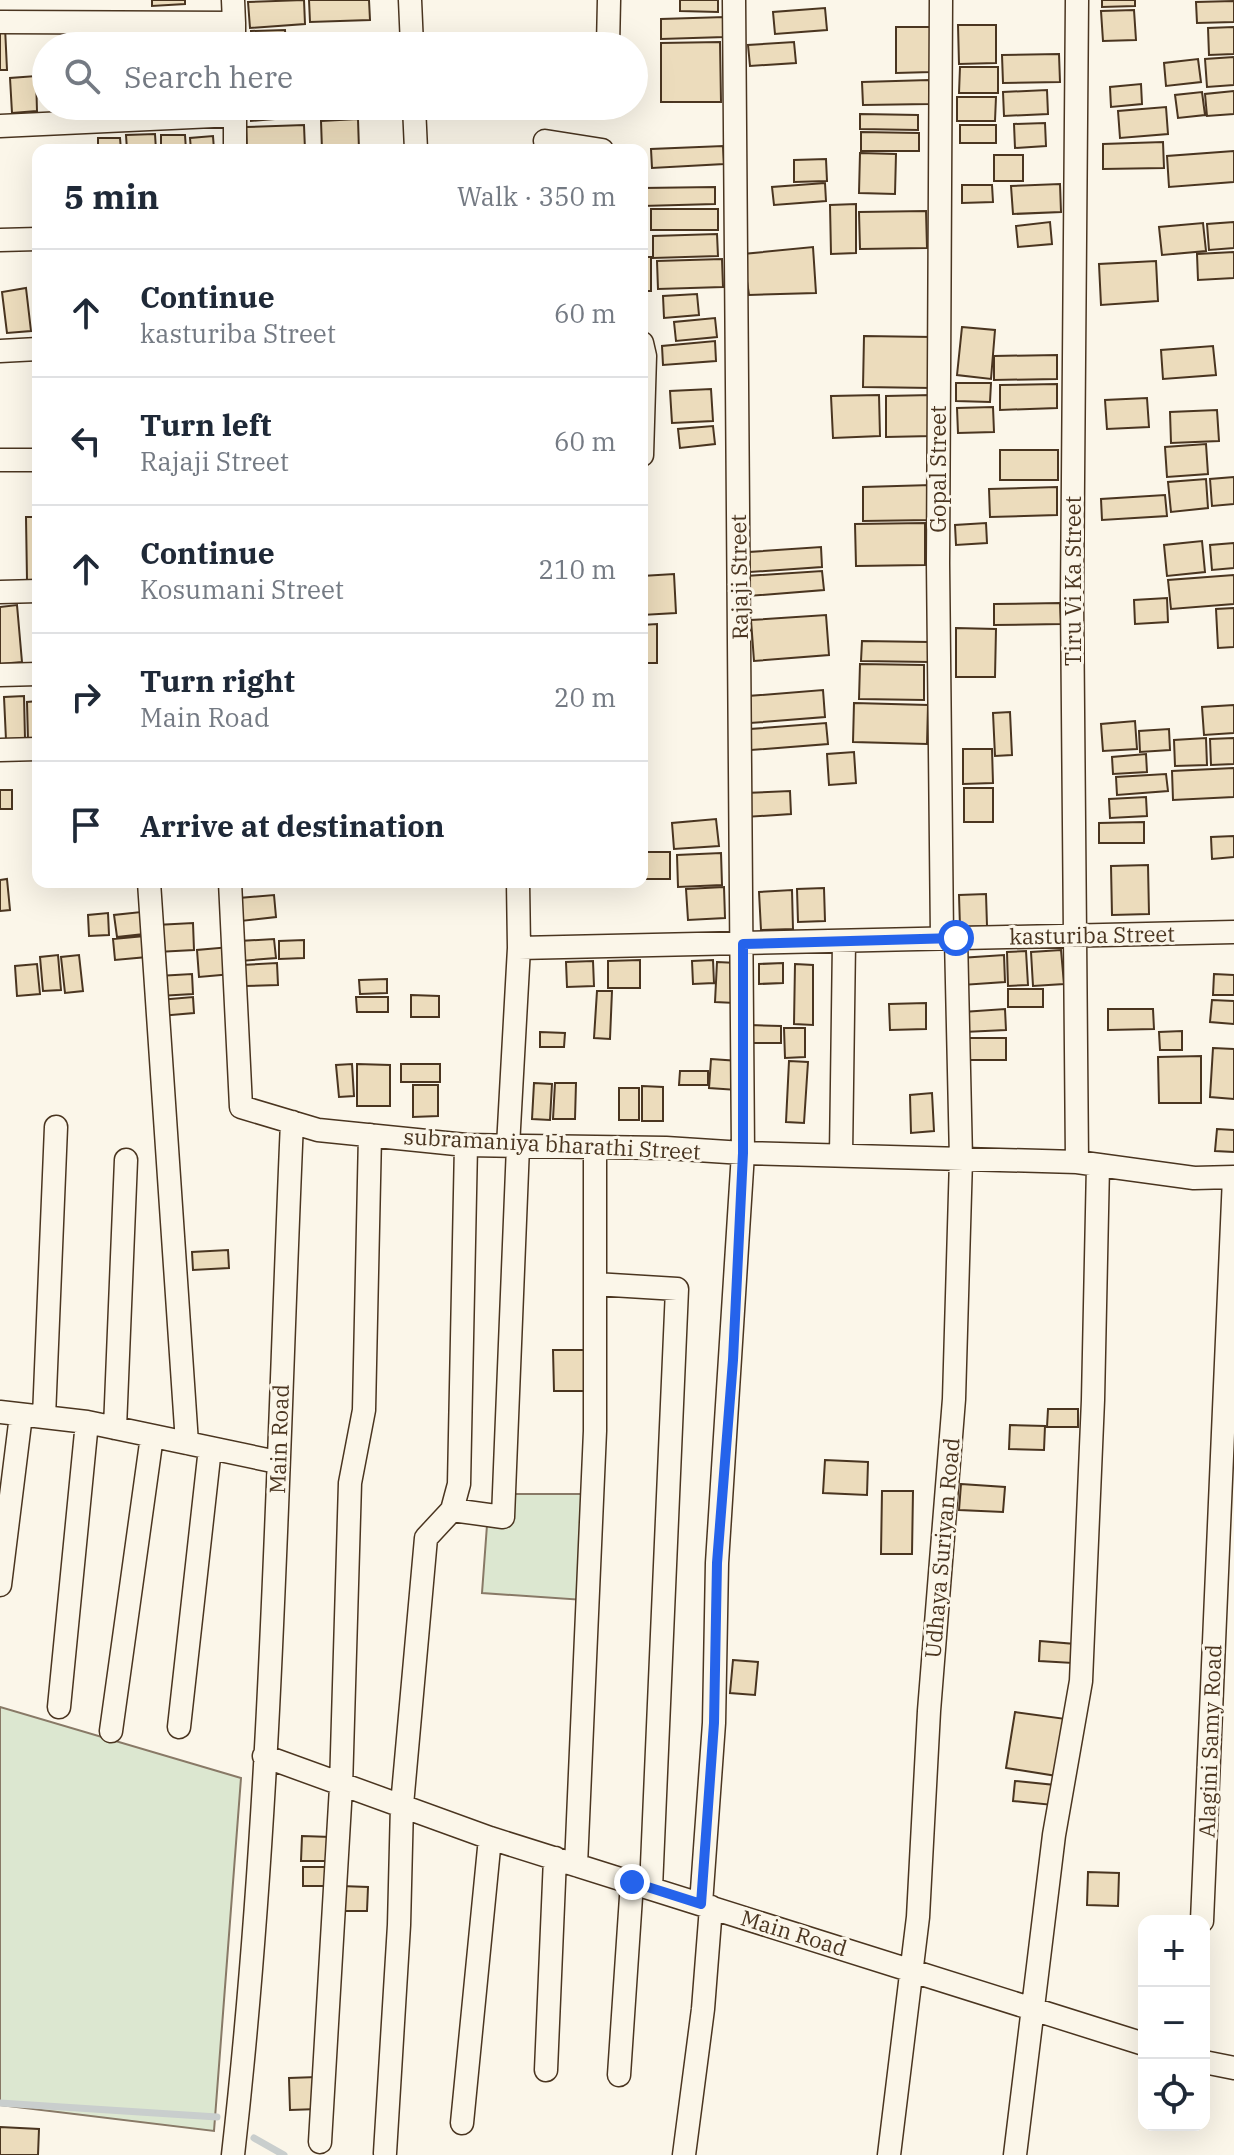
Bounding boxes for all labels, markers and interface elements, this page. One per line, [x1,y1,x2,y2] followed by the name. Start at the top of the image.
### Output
[32,32,648,120] search box
[60,54,104,98] icon: search
[124,57,293,96] text: Search here
[64,174,159,218] text: 5 min
[457,179,616,213] text: Walk · 350 m
[140,277,275,316] text: Continue
[64,291,108,335] icon: ahead
[554,296,616,330] text: 60 m
[140,316,336,350] text: kasturiba Street
[140,405,272,444] text: Turn left
[923,405,952,533] street label: Gopal Street
[64,419,108,463] icon: left
[554,424,616,458] text: 60 m
[140,444,289,478] text: Rajaji Street
[1058,496,1087,666] street label: Tiru Vi Ka Street
[723,514,754,640] street label: Rajaji Street
[140,533,275,572] text: Continue
[64,547,108,591] icon: ahead
[538,552,616,586] text: 210 m
[140,572,344,606] text: Kosumani Street
[140,661,295,700] text: Turn right
[64,675,108,719] icon: right
[554,680,616,714] text: 20 m
[140,700,270,734] text: Main Road
[64,803,108,847] icon: arrive
[140,806,445,845] text: Arrive at destination
[1009,919,1175,950] street label: kasturiba Street
[938,920,974,956] route start
[403,1121,702,1166] street label: subramaniya bharathi Street
[262,1384,295,1494] street label: Main Road
[917,1436,966,1660] street label: Udhaya Suriyan Road
[1192,1644,1227,1838] street label: Alagini Samy Road
[614,1864,650,1900] route end
[737,1903,851,1962] street label: Main Road
[1138,1915,1210,2131] map controls
[1138,1915,1210,1987] button: +
[1138,1987,1210,2059] button: −
[1138,2059,1210,2131] button: locate

